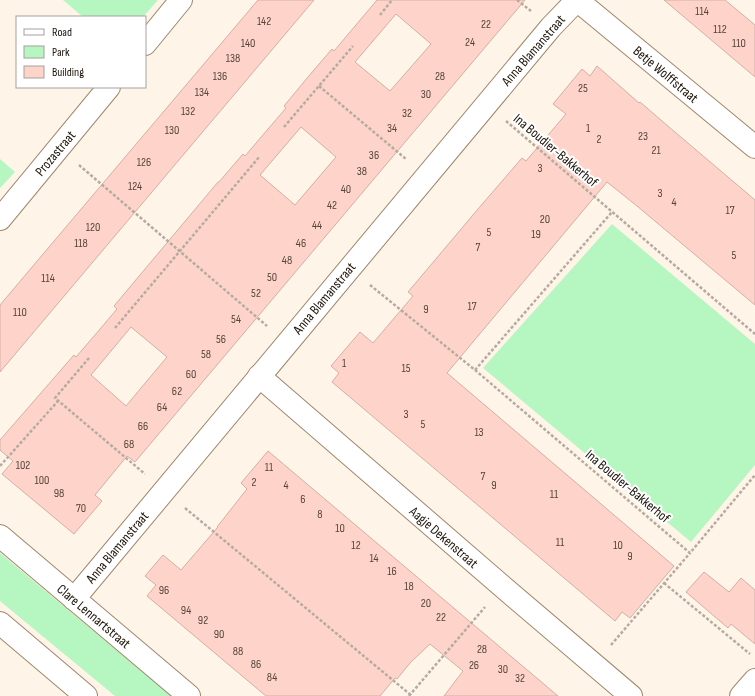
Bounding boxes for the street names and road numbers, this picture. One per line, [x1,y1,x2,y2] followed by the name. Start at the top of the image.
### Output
[497,11,569,90] street label: Anna Blamanstraat
[630,42,702,107] street label: Betje Wolffstraat
[510,110,602,191] street label: Ina Boudier-Bakkerhof
[32,127,79,179] street label: Prozastraat
[289,259,359,338] street label: Anna Blamanstraat
[582,446,674,527] street label: Ina Boudier-Bakkerhof
[405,502,481,572] street label: Aagje Dekenstraat
[82,508,152,587] street label: Anna Blamanstraat
[53,581,134,652] street label: Clare Lennartstraat

